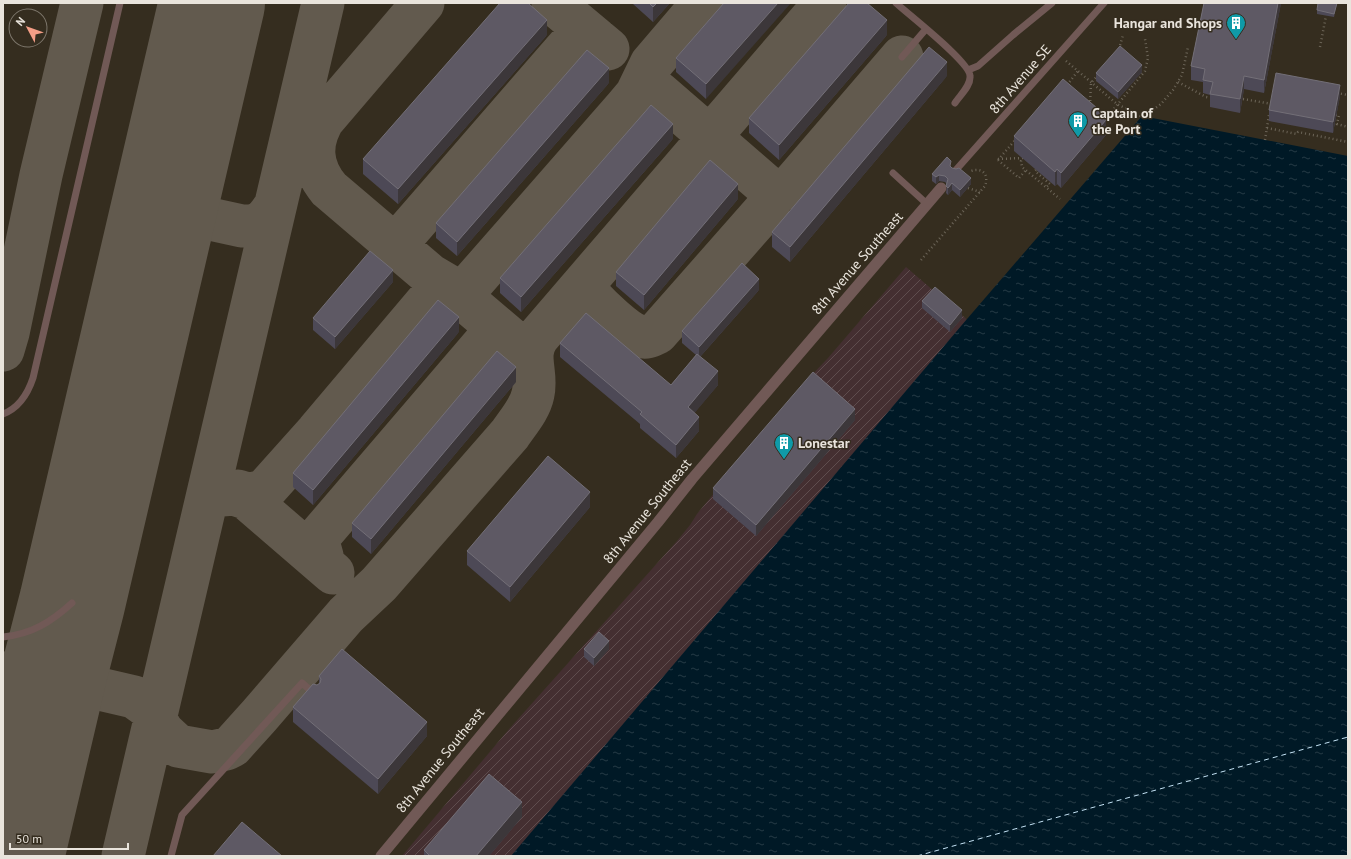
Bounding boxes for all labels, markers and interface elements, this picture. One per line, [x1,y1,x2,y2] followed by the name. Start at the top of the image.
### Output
[8,8,48,48] north arrow
[1225,12,1247,40] building icon: Hangar and Shops
[13,14,28,29] text: N
[1114,14,1222,32] place label: Hangar and Shops
[985,41,1055,117] street label: 8th Avenue SE
[1092,104,1154,138] place label: Captain of the Port
[1067,110,1089,138] building icon: Captain of the Port
[807,208,907,318] street label: 8th Avenue Southeast
[773,432,795,460] building icon: Lonestar
[798,434,850,452] place label: Lonestar
[599,454,695,567] street label: 8th Avenue Southeast
[392,703,488,816] street label: 8th Avenue Southeast
[10,825,128,851] scale bar
[16,831,42,846] text: 50 m

